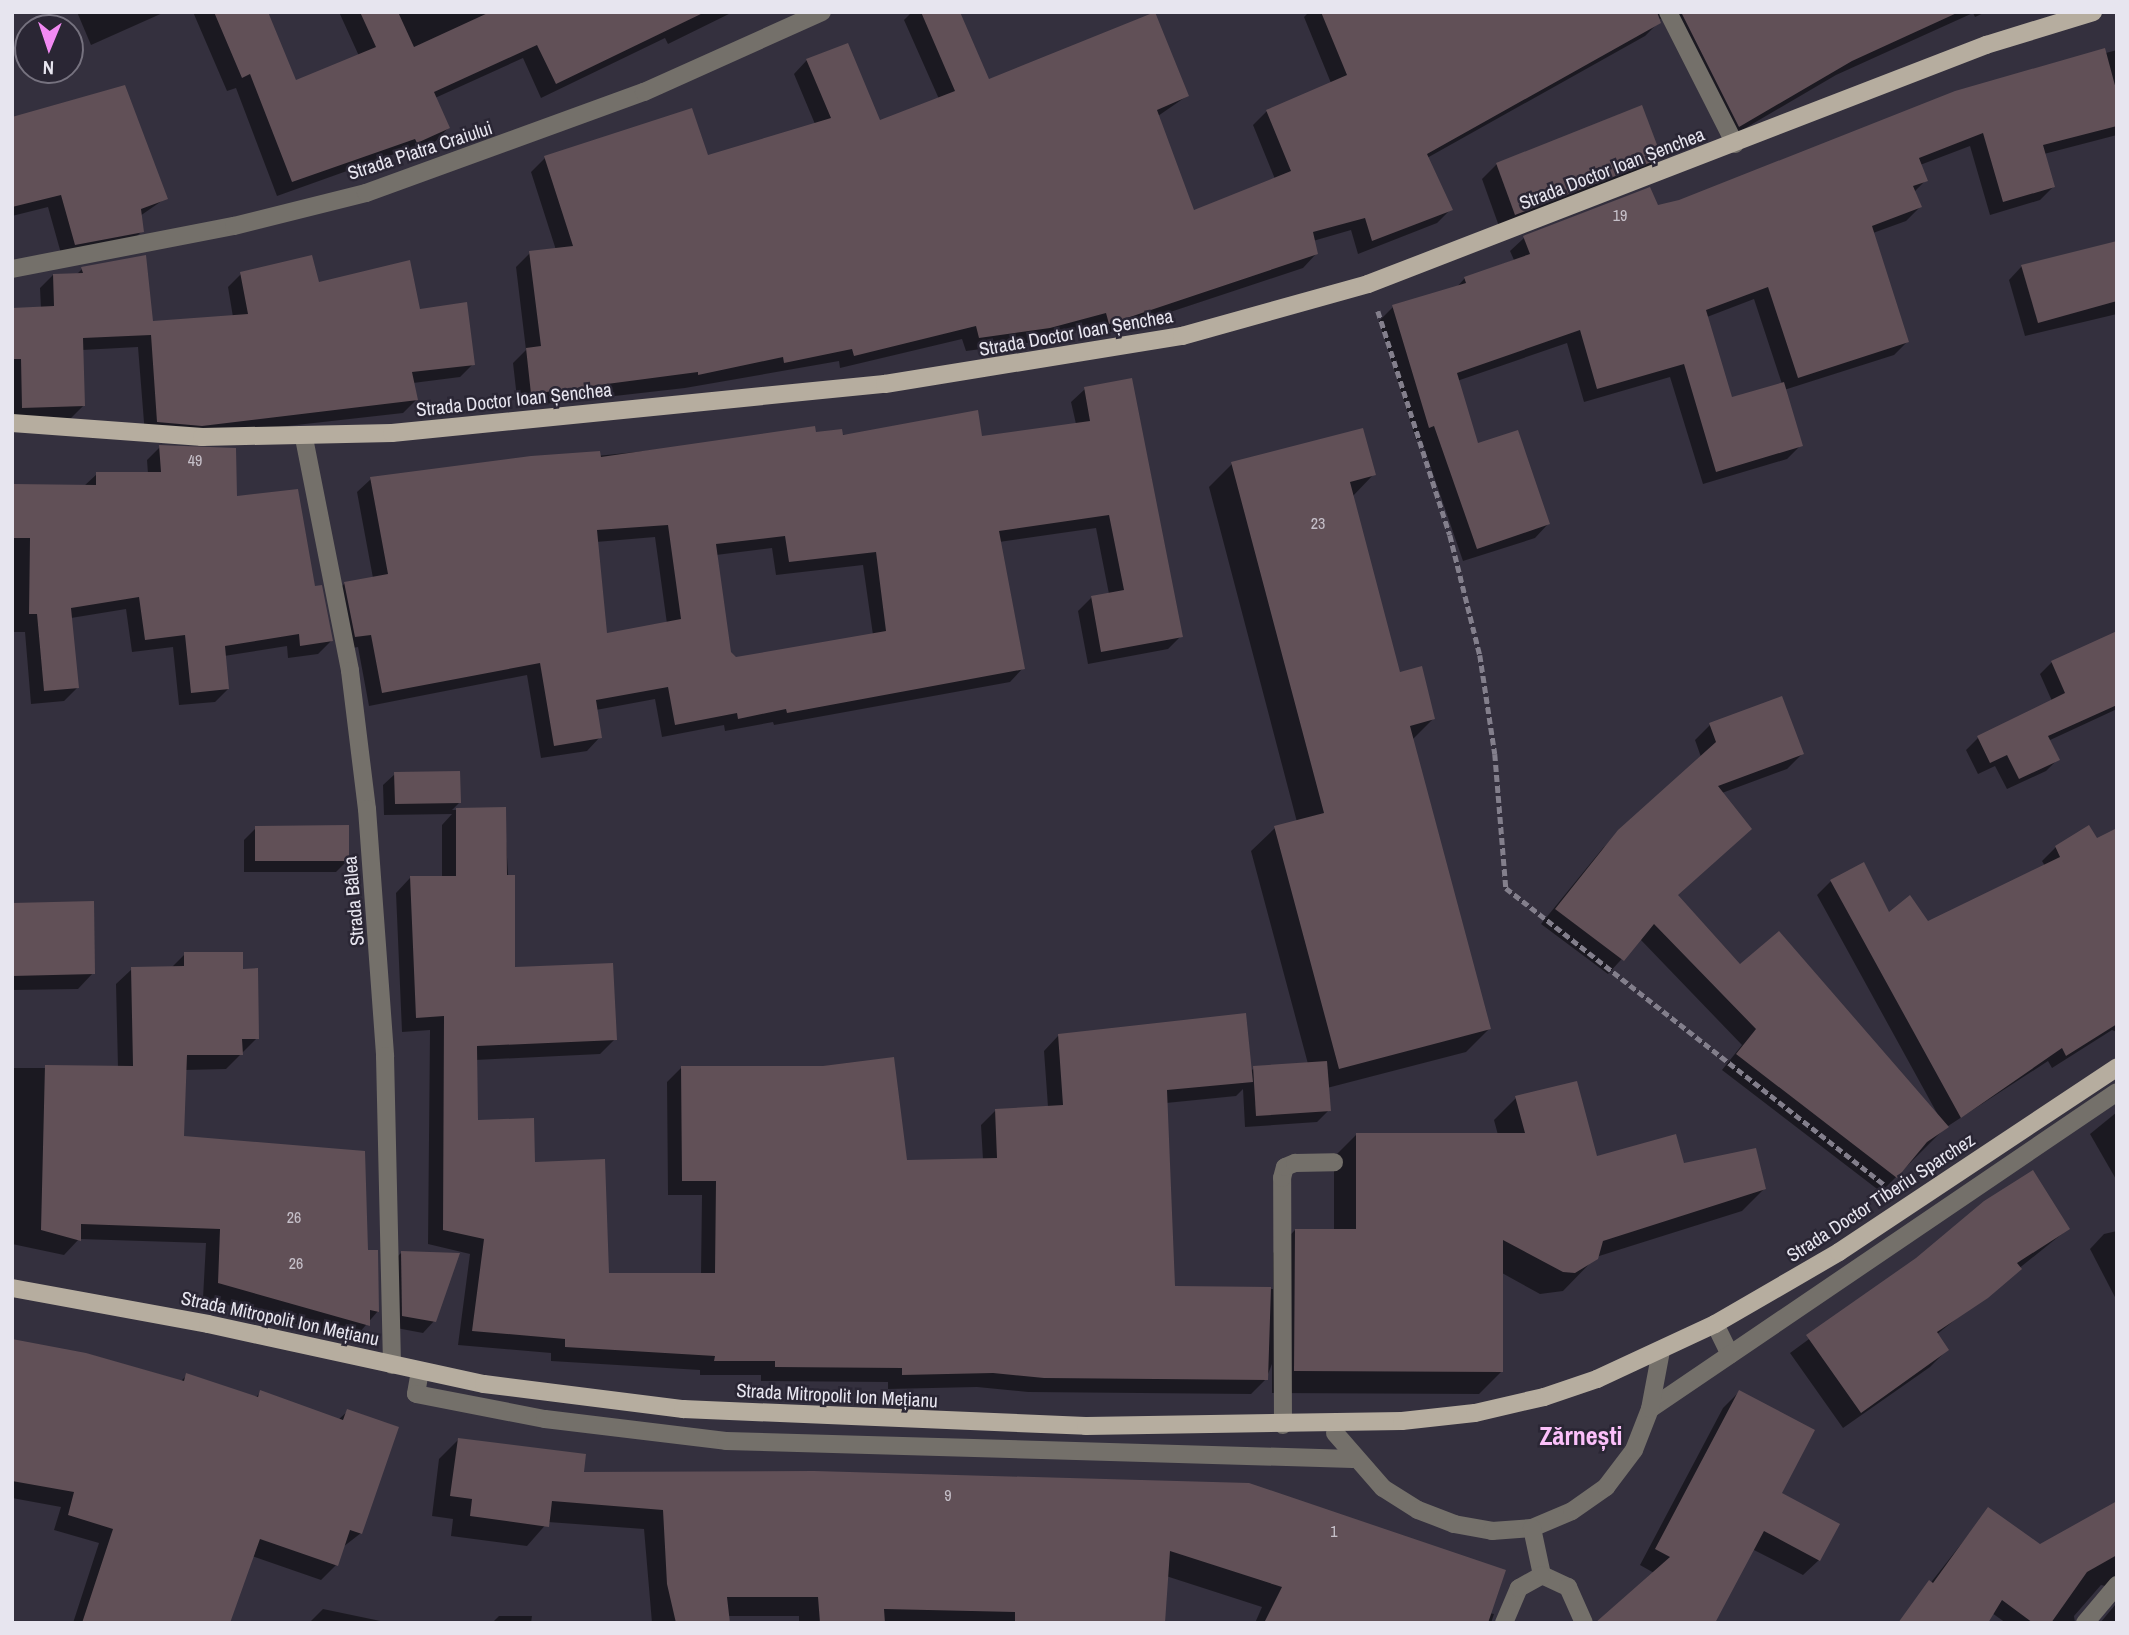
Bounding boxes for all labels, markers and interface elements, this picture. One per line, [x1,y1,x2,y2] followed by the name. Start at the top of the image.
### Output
[14,14,84,84] north arrow
[42,55,54,81] text: N
[345,117,495,185] street label: Strada Piatra Craiului
[1516,123,1708,215] street label: Strada Doctor Ioan Șenchea
[1613,205,1627,225] house number: 19
[977,305,1175,361] street label: Strada Doctor Ioan Șenchea
[415,378,613,422] street label: Strada Doctor Ioan Șenchea
[188,450,202,470] house number: 49
[1311,513,1325,533] house number: 23
[339,855,369,947] street label: Strada Bâlea
[1783,1129,1979,1267] street label: Strada Doctor Tiberiu Sparchez
[287,1207,301,1227] house number: 26
[289,1253,303,1273] house number: 26
[179,1287,381,1351] street label: Strada Mitropolit Ion Mețianu
[736,1379,938,1413] street label: Strada Mitropolit Ion Mețianu
[1540,1420,1622,1452] district label: Zărnești
[944,1485,952,1505] house number: 9
[1330,1521,1338,1541] house number: 1

